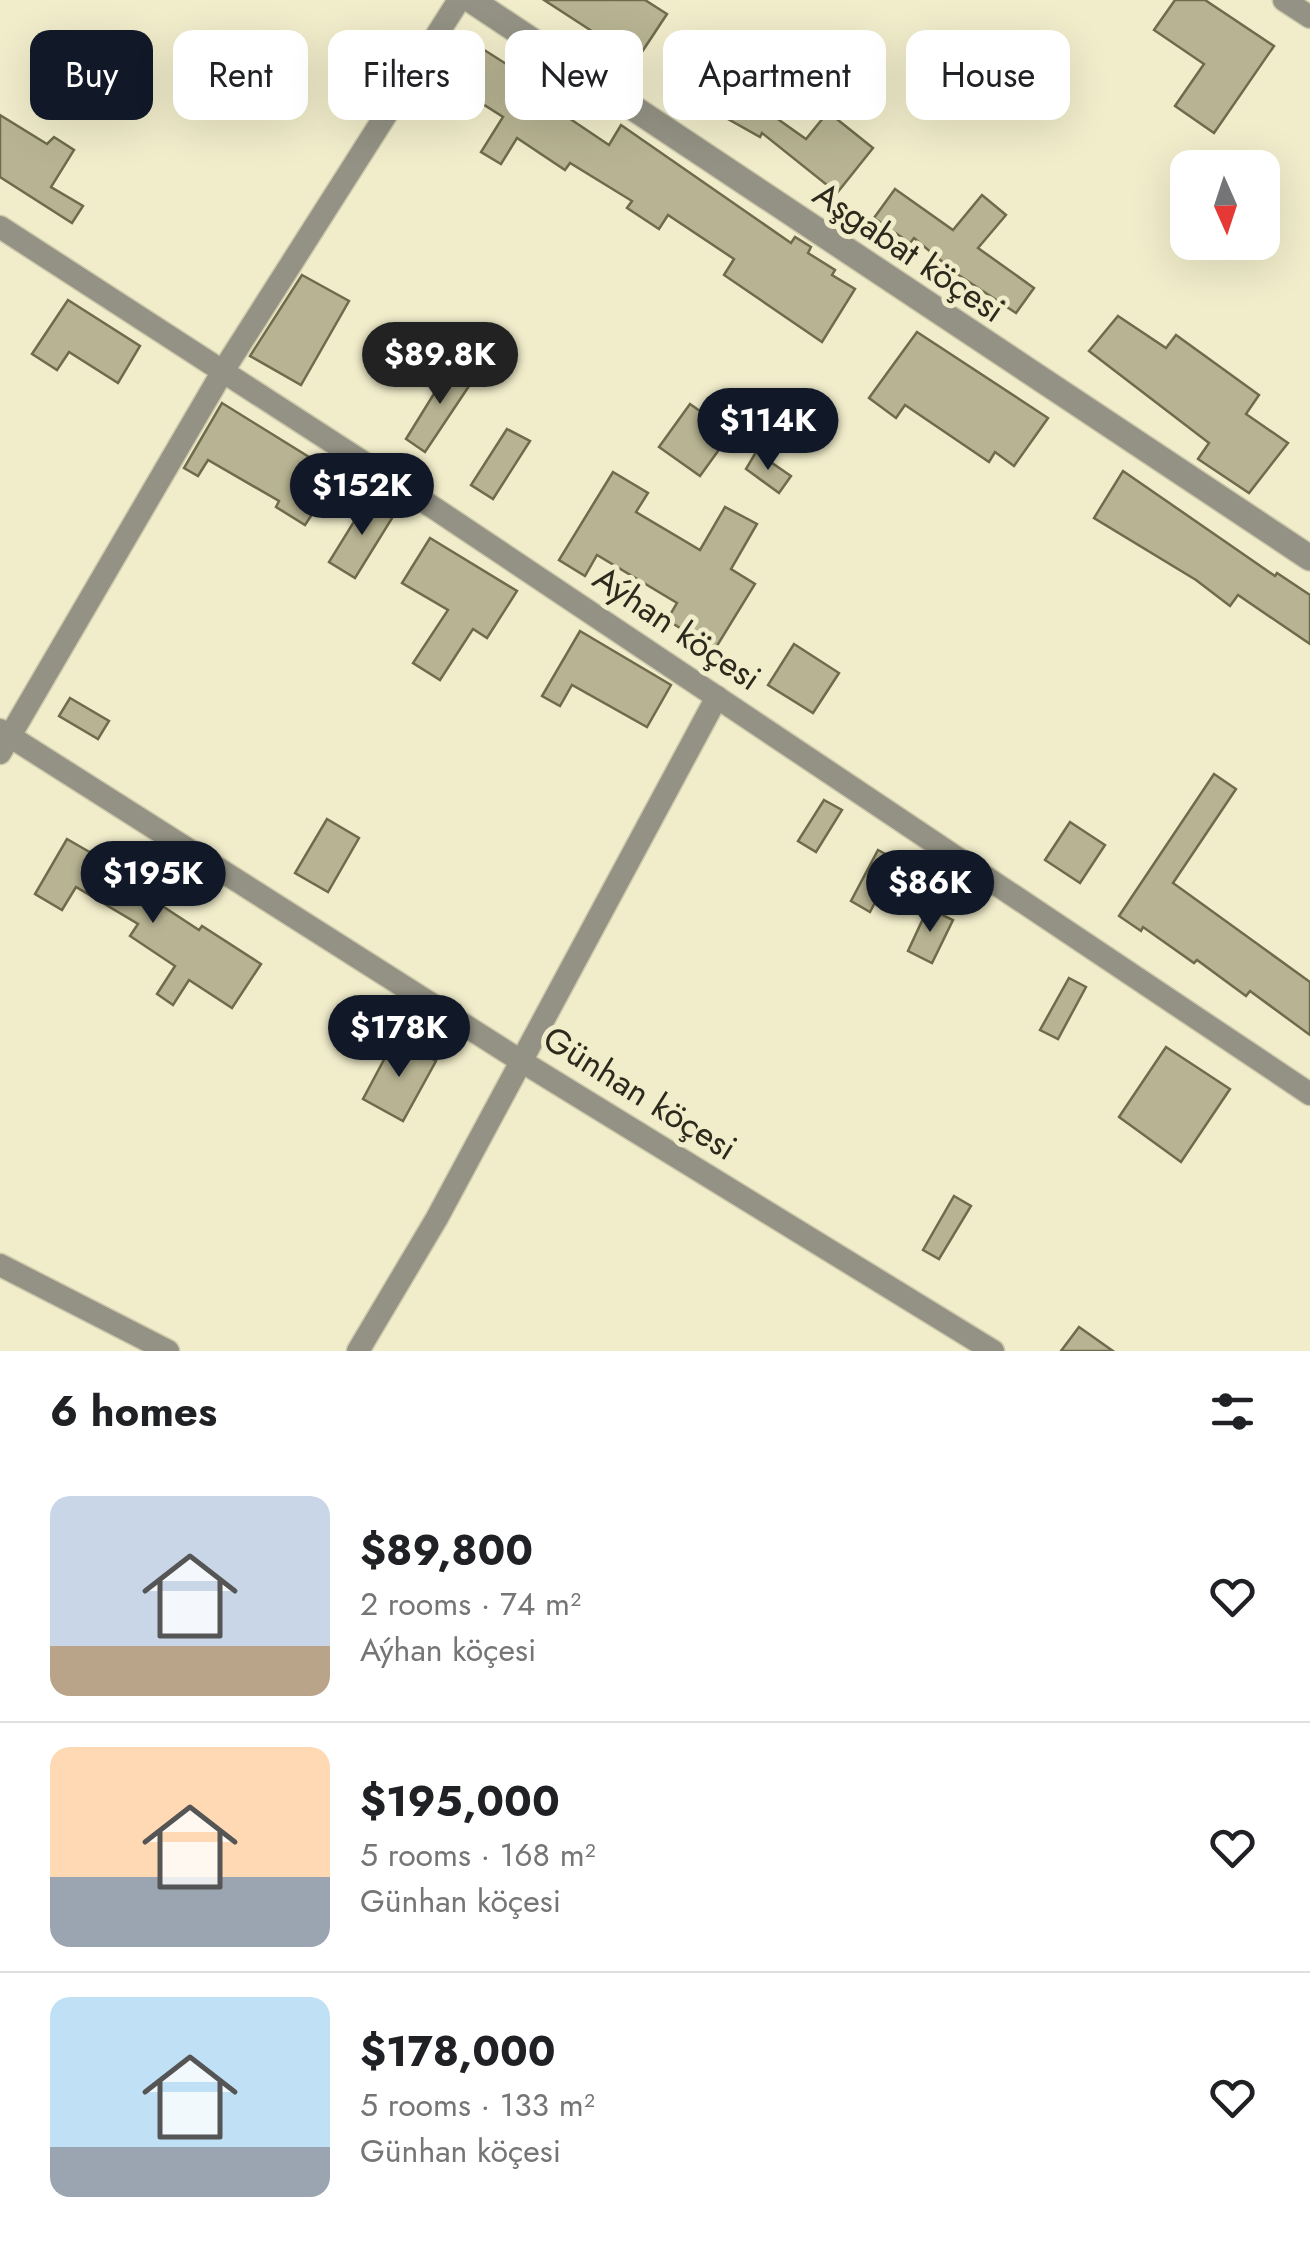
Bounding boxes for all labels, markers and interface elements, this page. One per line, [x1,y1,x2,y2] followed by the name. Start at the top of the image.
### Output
[30,30,153,120] chip: Buy
[173,30,308,120] chip: Rent
[328,30,485,120] chip: Filters
[505,30,643,120] chip: New
[663,30,886,120] chip: Apartment
[906,30,1070,120] chip: House
[1170,150,1280,260] north arrow
[1170,150,1280,260] map controls
[803,169,1015,335] street label: Aşgabat köçesi
[359,322,521,407] pin: $89.8K
[384,331,496,377] text: $89.8K
[698,388,838,473] pin: $114K
[719,397,817,443] text: $114K
[292,453,432,538] pin: $152K
[312,462,412,508] text: $152K
[583,553,771,703] street label: Aýhan köçesi
[83,841,223,926] pin: $195K
[103,850,203,896] text: $195K
[871,850,989,935] pin: $86K
[888,859,972,905] text: $86K
[329,995,469,1080] pin: $178K
[350,1004,448,1050] text: $178K
[534,1014,746,1172] street label: Günhan köçesi
[50,1381,217,1442] text: 6 homes
[1205,1384,1260,1439] icon: filters
[360,1520,533,1581] text: $89,800
[130,1536,250,1656] icon: home
[1205,1569,1260,1624] icon: heart
[360,1581,581,1627] text: 2 rooms · 74 m²
[360,1627,536,1673] text: Aýhan köçesi
[360,1771,560,1832] text: $195,000
[130,1787,250,1907] icon: home
[1205,1820,1260,1875] icon: heart
[360,1832,596,1878] text: 5 rooms · 168 m²
[360,1878,561,1924] text: Günhan köçesi
[360,2021,556,2082] text: $178,000
[130,2037,250,2157] icon: home
[1205,2070,1260,2125] icon: heart
[360,2082,595,2128] text: 5 rooms · 133 m²
[360,2128,561,2174] text: Günhan köçesi

